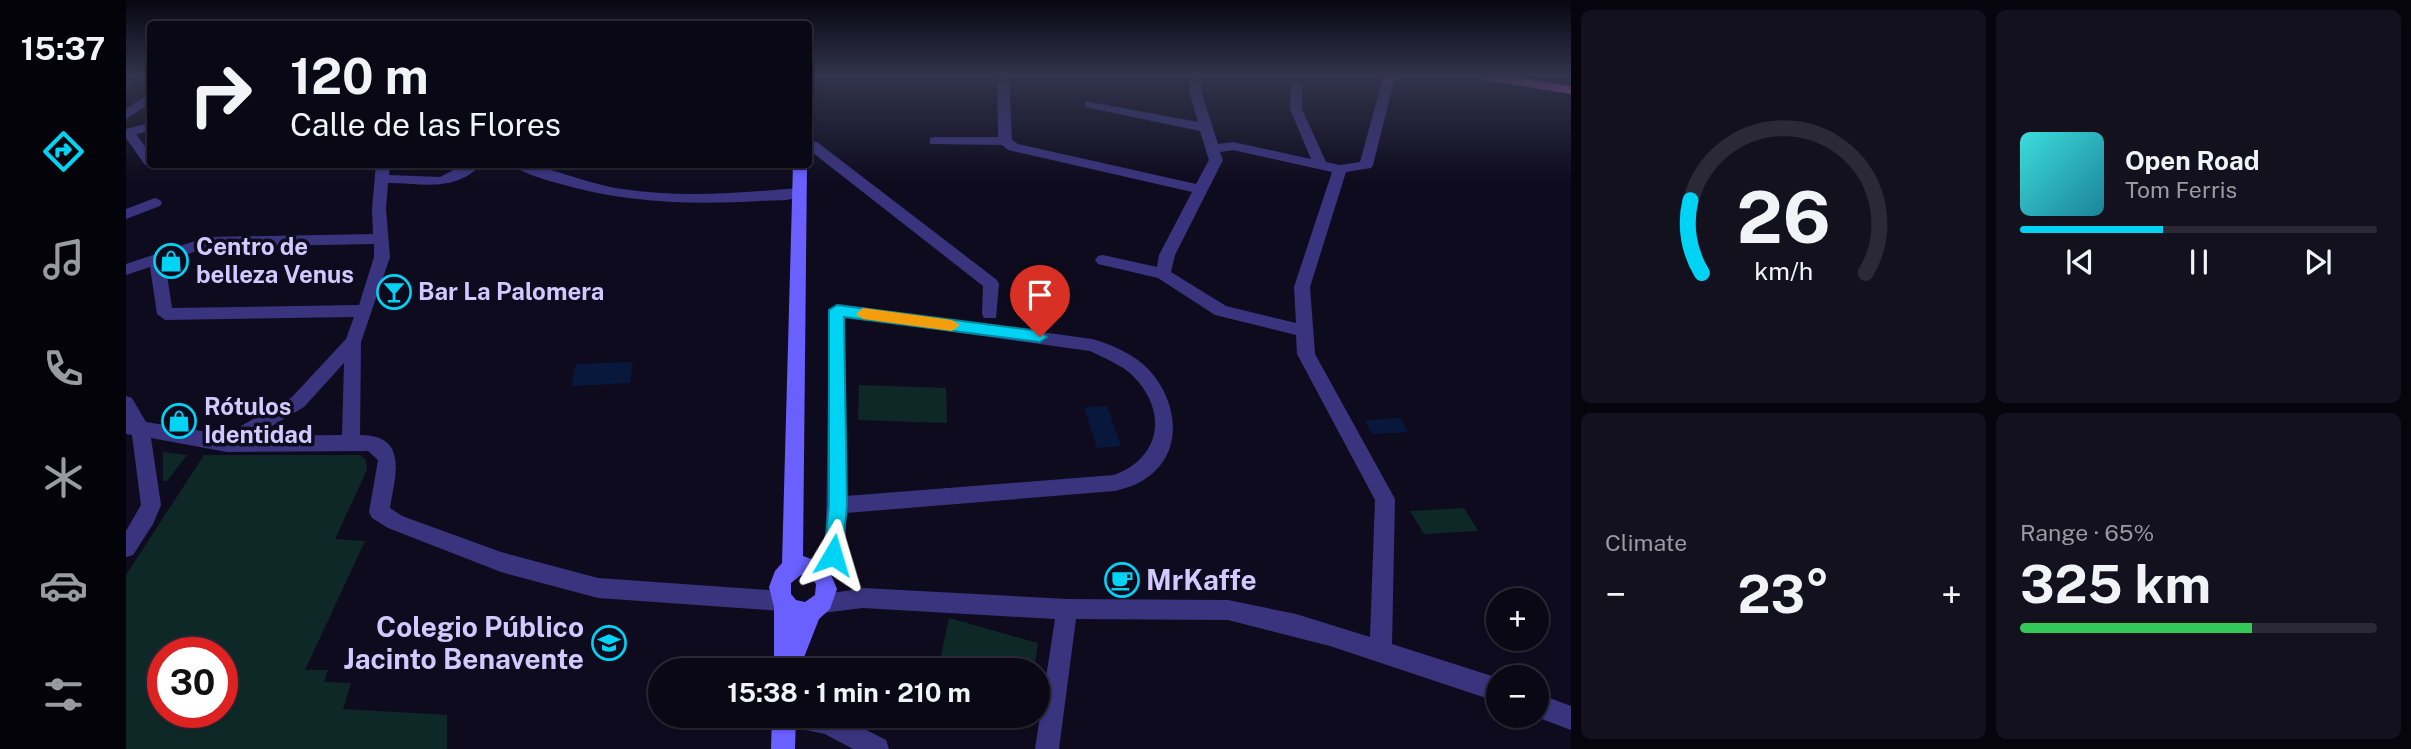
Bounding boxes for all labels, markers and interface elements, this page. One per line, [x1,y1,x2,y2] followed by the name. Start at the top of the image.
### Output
[21,30,105,67] text: 15:37
[290,47,429,105] text: 120 m
[175,49,266,140] icon: right
[290,106,561,143] text: Calle de las Flores
[39,127,88,176] icon: directions
[2125,145,2260,176] text: Open Road
[1736,174,1831,259] text: 26
[2125,176,2237,203] text: Tom Ferris
[196,232,354,288] place label: Centro de belleza Venus
[39,235,88,284] icon: music
[152,242,190,280] shop icon: Centro de belleza Venus
[2061,243,2099,281] icon: previous
[2180,243,2218,281] icon: pause
[2299,243,2337,281] icon: next
[1754,256,1813,286] text: km/h
[1010,265,1070,337] pin
[375,273,413,311] bar icon: Bar La Palomera
[1021,276,1059,314] icon: arrive
[418,277,604,305] place label: Bar La Palomera
[39,344,88,393] icon: phone
[204,392,313,448] place label: Rótulos Identidad
[160,402,198,440] shop icon: Rótulos Identidad
[39,453,88,502] icon: climate
[796,518,870,592] position arrow
[2020,519,2154,546] text: Range · 65%
[1605,529,1687,556] text: Climate
[2020,554,2211,615] text: 325 km
[39,561,88,610] icon: car
[1103,561,1141,599] cafe icon: MrKaffe
[1146,563,1257,596] place label: MrKaffe
[1737,564,1830,625] text: 23°
[1605,572,1626,617] text: −
[1941,572,1962,617] text: +
[1486,588,1549,728] map controls
[1486,588,1549,651] button: +
[343,610,584,675] place label: Colegio Público Jacinto Benavente
[590,624,628,662] school or university icon: Colegio Público Jacinto Benavente
[147,637,238,728] speed limit sign: 30
[1486,665,1549,728] button: −
[39,670,88,719] icon: filters
[727,677,971,708] text: 15:38 · 1 min · 210 m

